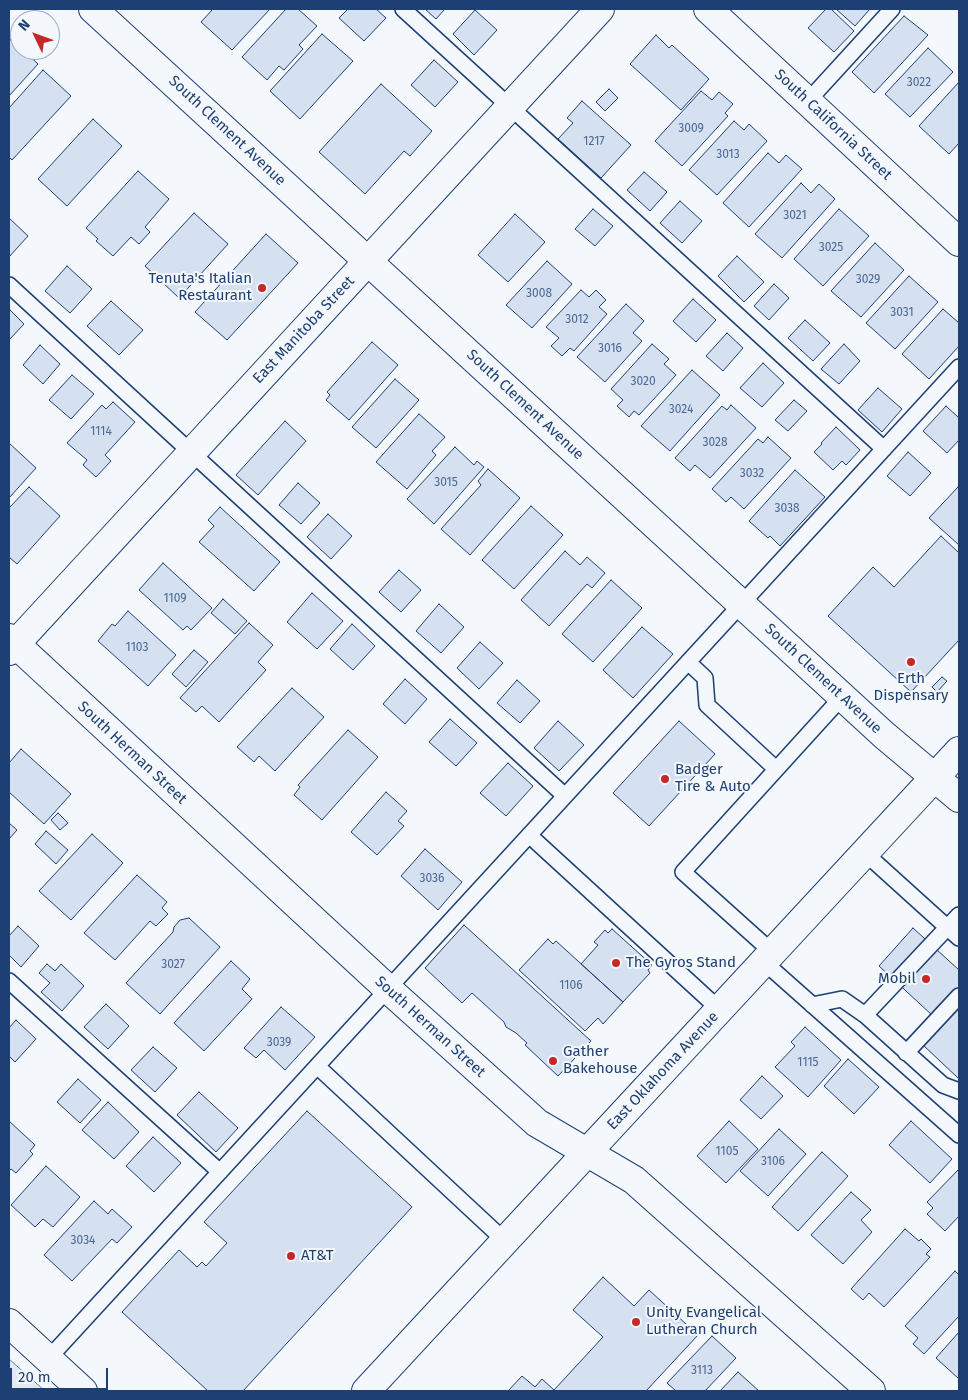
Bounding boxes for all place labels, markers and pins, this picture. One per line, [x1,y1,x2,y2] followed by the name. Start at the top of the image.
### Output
[149,270,252,305] place label: Tenuta's Italian Restaurant
[256,282,268,294] marker: Tenuta's Italian Restaurant
[905,656,917,668] marker: Erth Dispensary
[874,670,948,705] place label: Erth Dispensary
[675,761,751,796] place label: Badger Tire & Auto
[659,773,671,785] marker: Badger Tire & Auto
[626,954,736,972] place label: The Gyros Stand
[610,957,622,969] marker: The Gyros Stand
[878,970,916,988] place label: Mobil
[920,973,932,985] marker: Mobil
[563,1043,637,1078] place label: Gather Bakehouse
[547,1055,559,1067] marker: Gather Bakehouse
[301,1247,334,1265] place label: AT&T
[285,1250,297,1262] marker: AT&T
[646,1304,761,1339] place label: Unity Evangelical Lutheran Church
[630,1316,642,1328] marker: Unity Evangelical Lutheran Church

